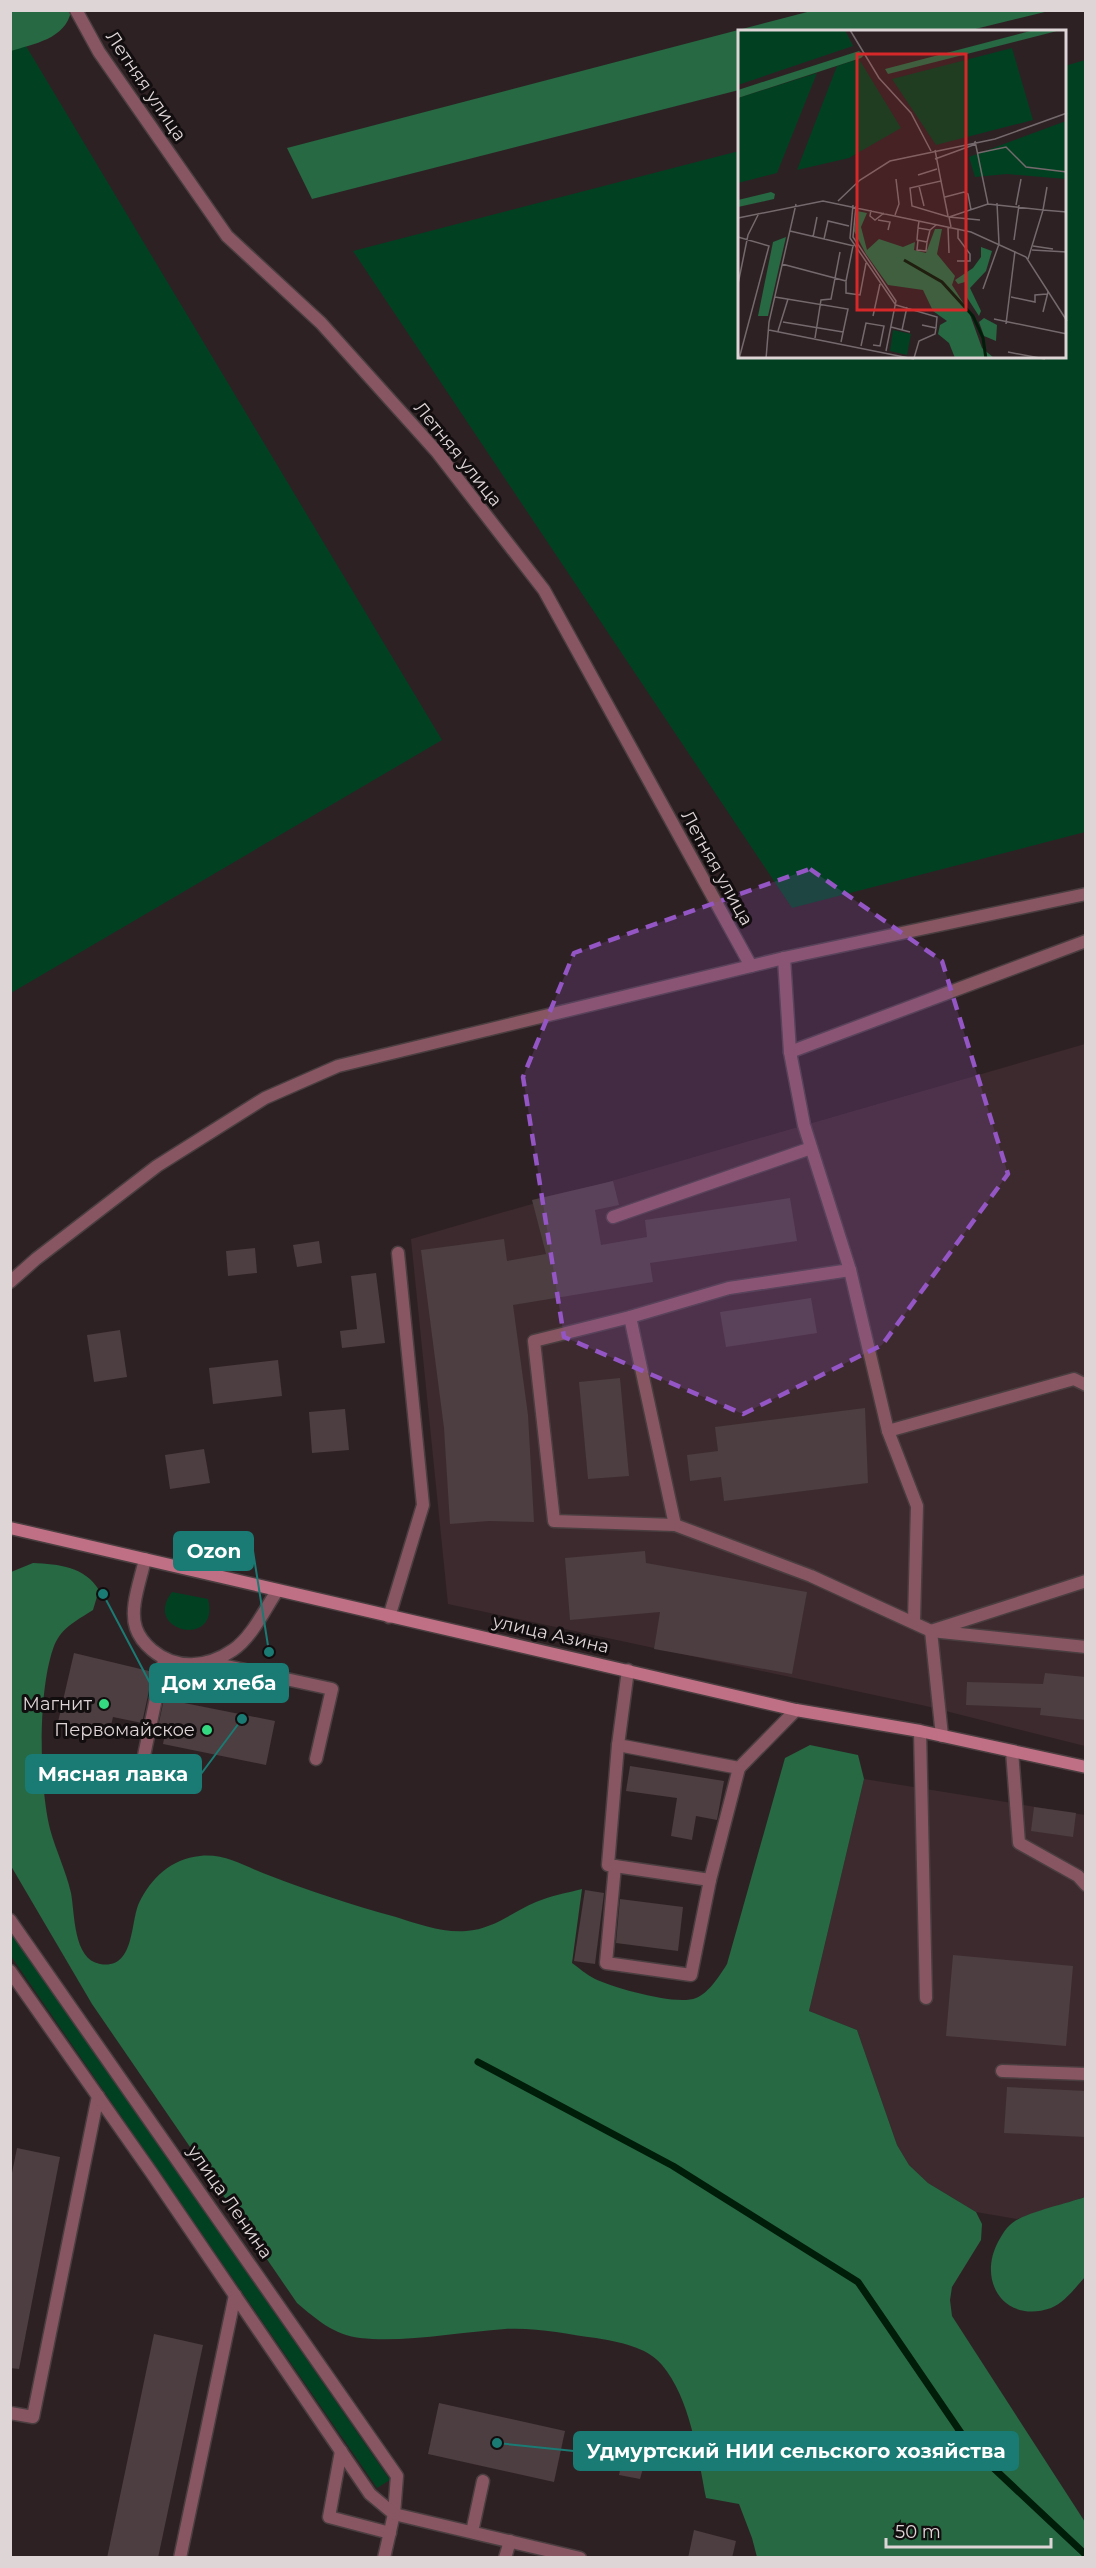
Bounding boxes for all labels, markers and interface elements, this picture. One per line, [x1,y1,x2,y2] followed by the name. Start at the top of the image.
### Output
[101,27,191,145] street label: Летняя улица
[738,30,1066,358] inset map
[409,397,507,511] street label: Летняя улица
[676,807,758,929] street label: Летняя улица
[174,1532,253,1570] callout: Ozon
[187,1539,241,1563] text: Ozon
[490,1610,611,1658] street label: улица Азина
[150,1664,288,1702] callout: Дом хлеба
[162,1671,276,1695] text: Дом хлеба
[23,1693,92,1715] place label: Магнит
[97,1697,111,1711] marker: Магнит
[54,1719,195,1741] place label: Первомайское
[200,1723,214,1737] marker: Первомайское
[26,1755,201,1793] callout: Мясная лавка
[38,1762,188,1786] text: Мясная лавка
[182,2140,277,2263] street label: улица Ленина
[574,2432,1018,2470] callout: Удмуртский НИИ сельского хозяйства
[586,2439,1006,2463] text: Удмуртский НИИ сельского хозяйства
[886,2511,1051,2549] scale bar
[895,2521,941,2543] text: 50 m

